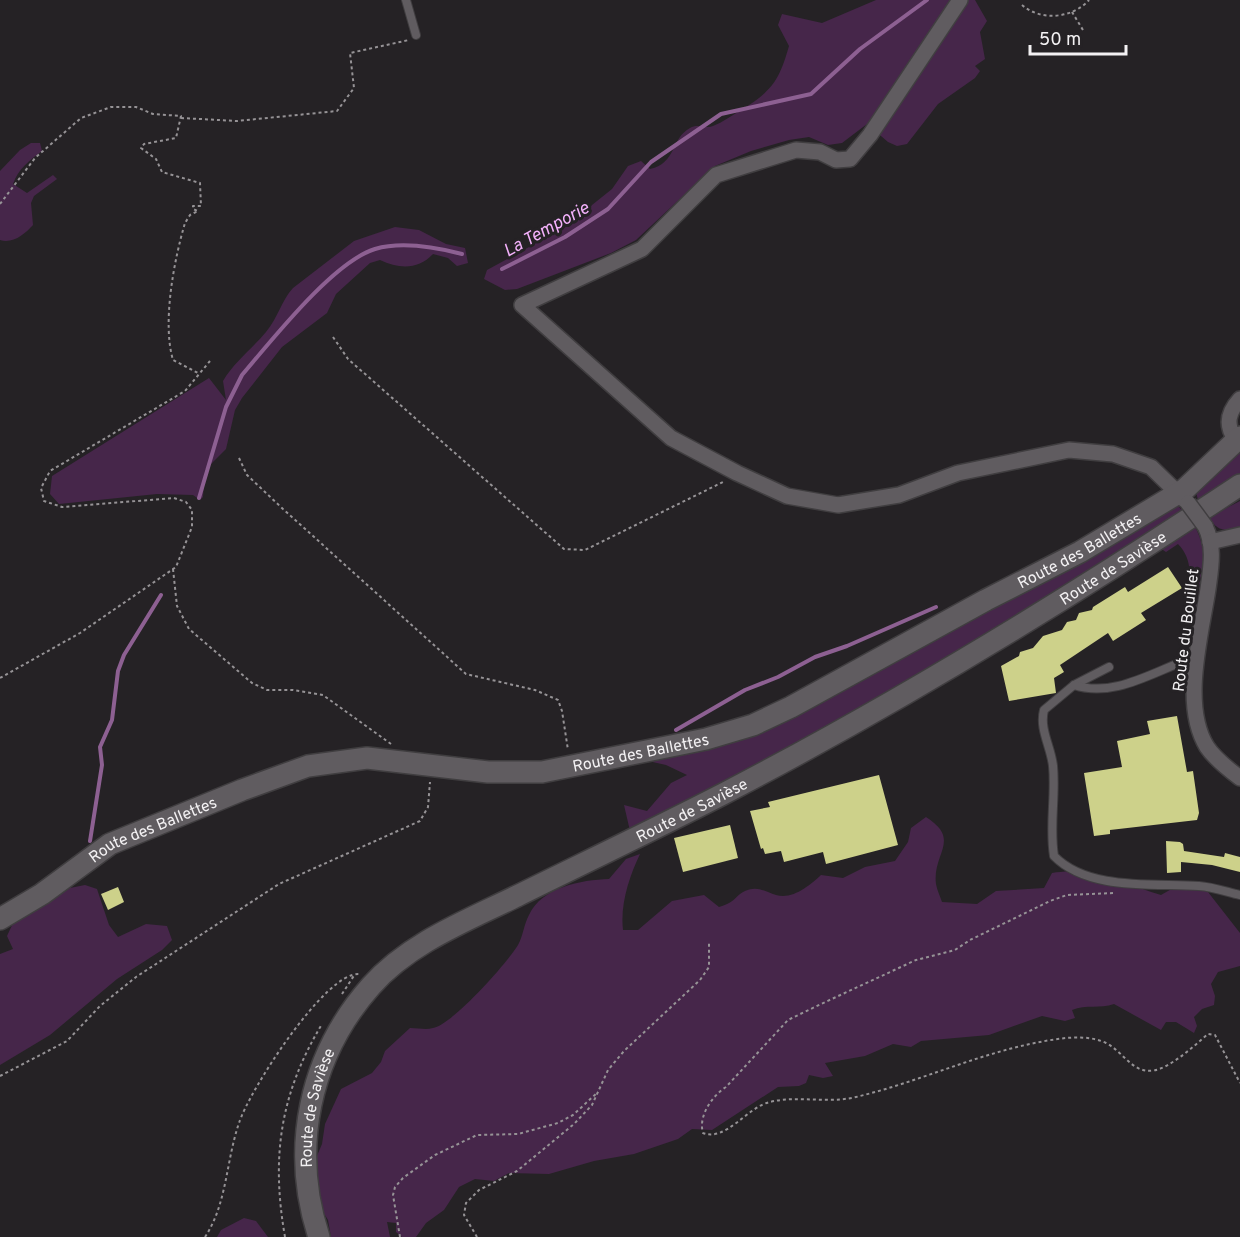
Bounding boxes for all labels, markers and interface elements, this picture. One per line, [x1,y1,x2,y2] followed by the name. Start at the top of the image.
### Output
[1030,18,1126,56] scale bar
[1039,29,1081,52] text: 50 m
[500,197,594,263] water label: La Temporie
[1015,509,1146,594] street label: Route des Ballettes
[1057,528,1171,611] street label: Route de Savièse
[1170,568,1204,693] street label: Route du Bouillet
[571,731,711,778] street label: Route des Ballettes
[633,775,752,848] street label: Route de Savièse
[85,793,220,868] street label: Route des Ballettes
[298,1045,341,1168] street label: Route de Savièse

